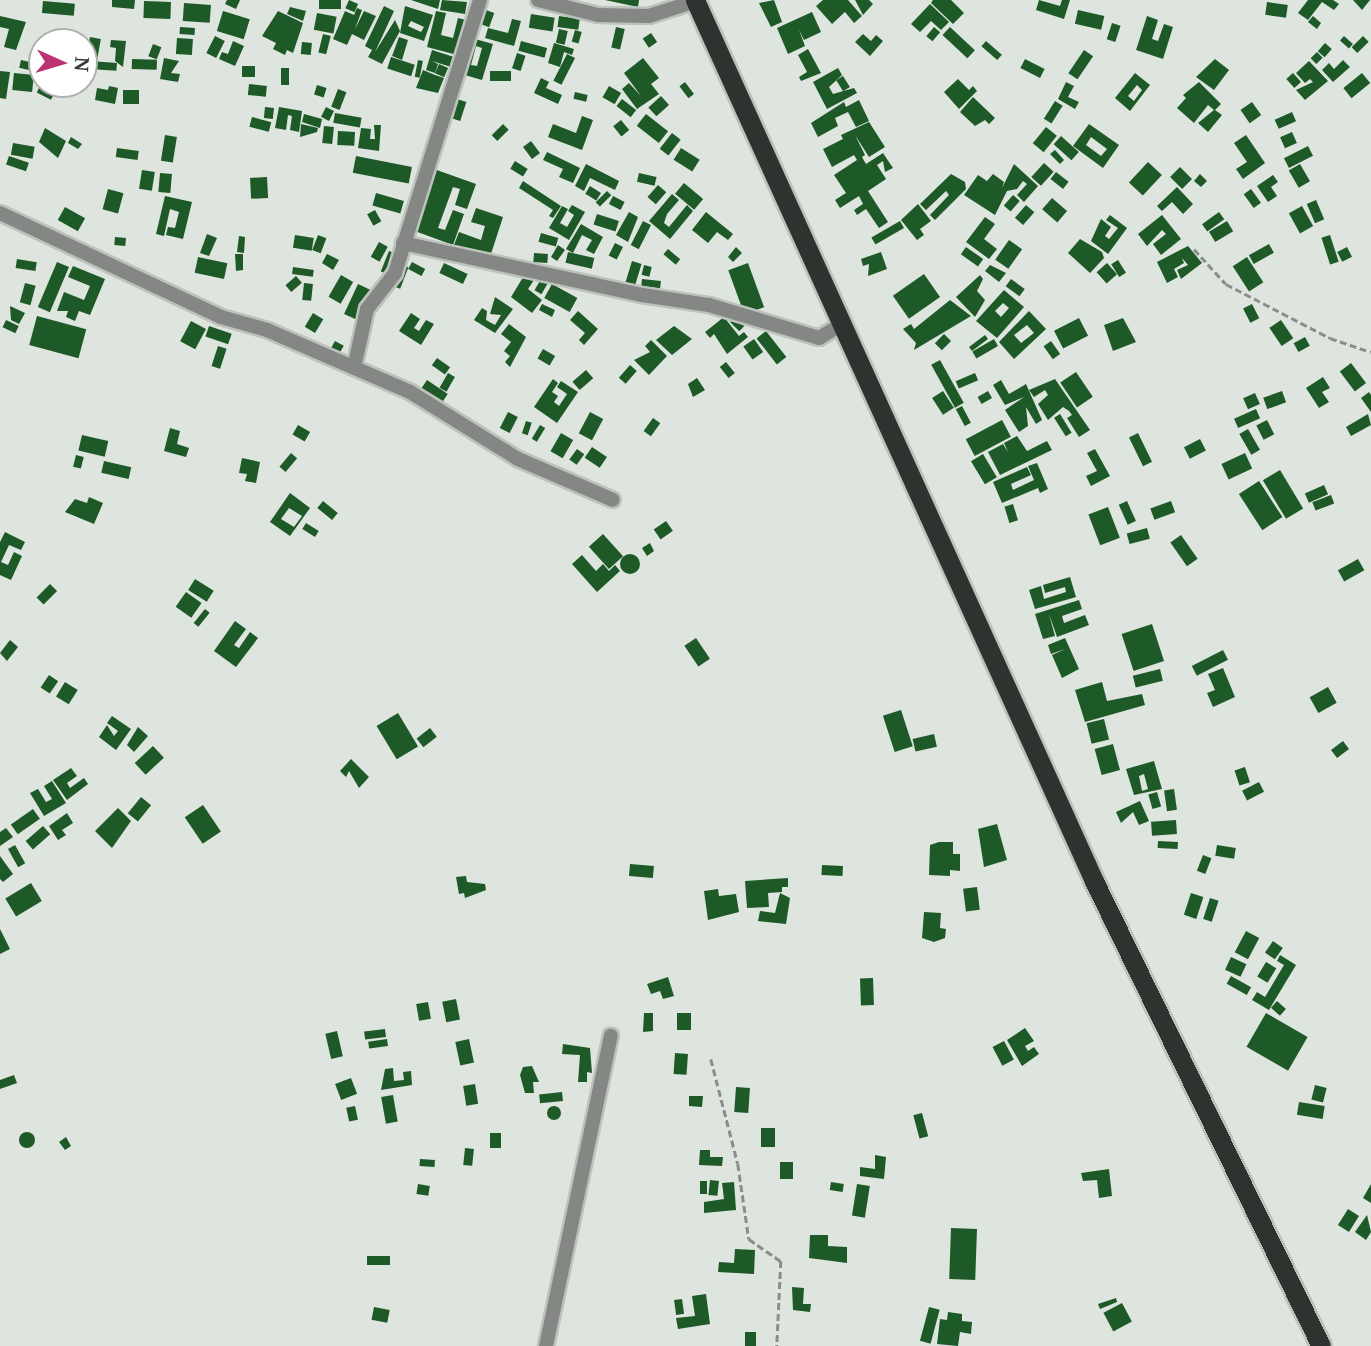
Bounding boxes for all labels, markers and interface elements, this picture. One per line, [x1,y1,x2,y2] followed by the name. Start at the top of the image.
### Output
[28,28,98,98] north arrow
[68,56,95,73] text: N

